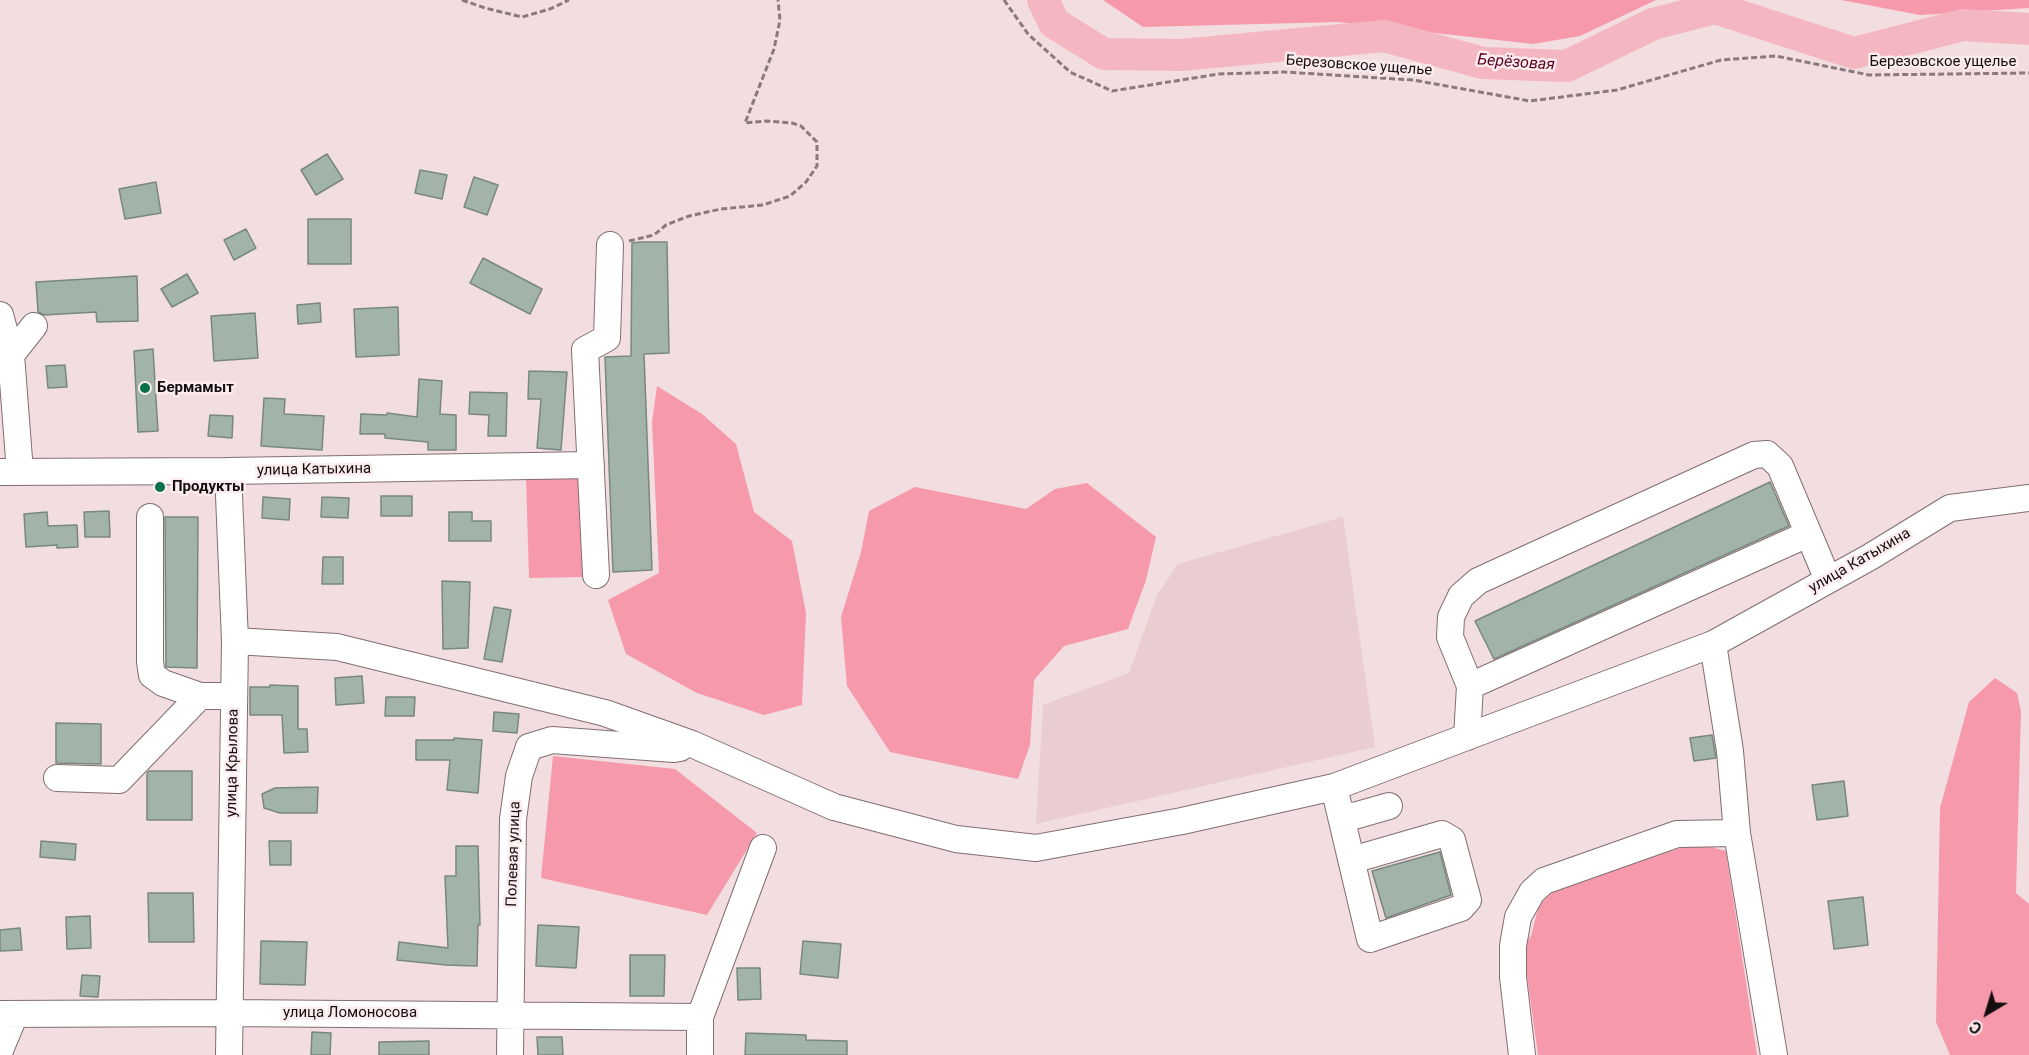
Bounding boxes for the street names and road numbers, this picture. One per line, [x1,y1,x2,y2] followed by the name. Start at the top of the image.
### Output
[1285,52,1433,80] street label: Березовское ущелье
[1870,53,2016,71] street label: Березовское ущелье
[257,460,371,480] street label: улица Катыхина
[1806,525,1914,597] street label: улица Катыхина
[223,709,243,817] street label: улица Крылова
[503,801,525,907] street label: Полевая улица
[283,1004,417,1022] street label: улица Ломоносова

